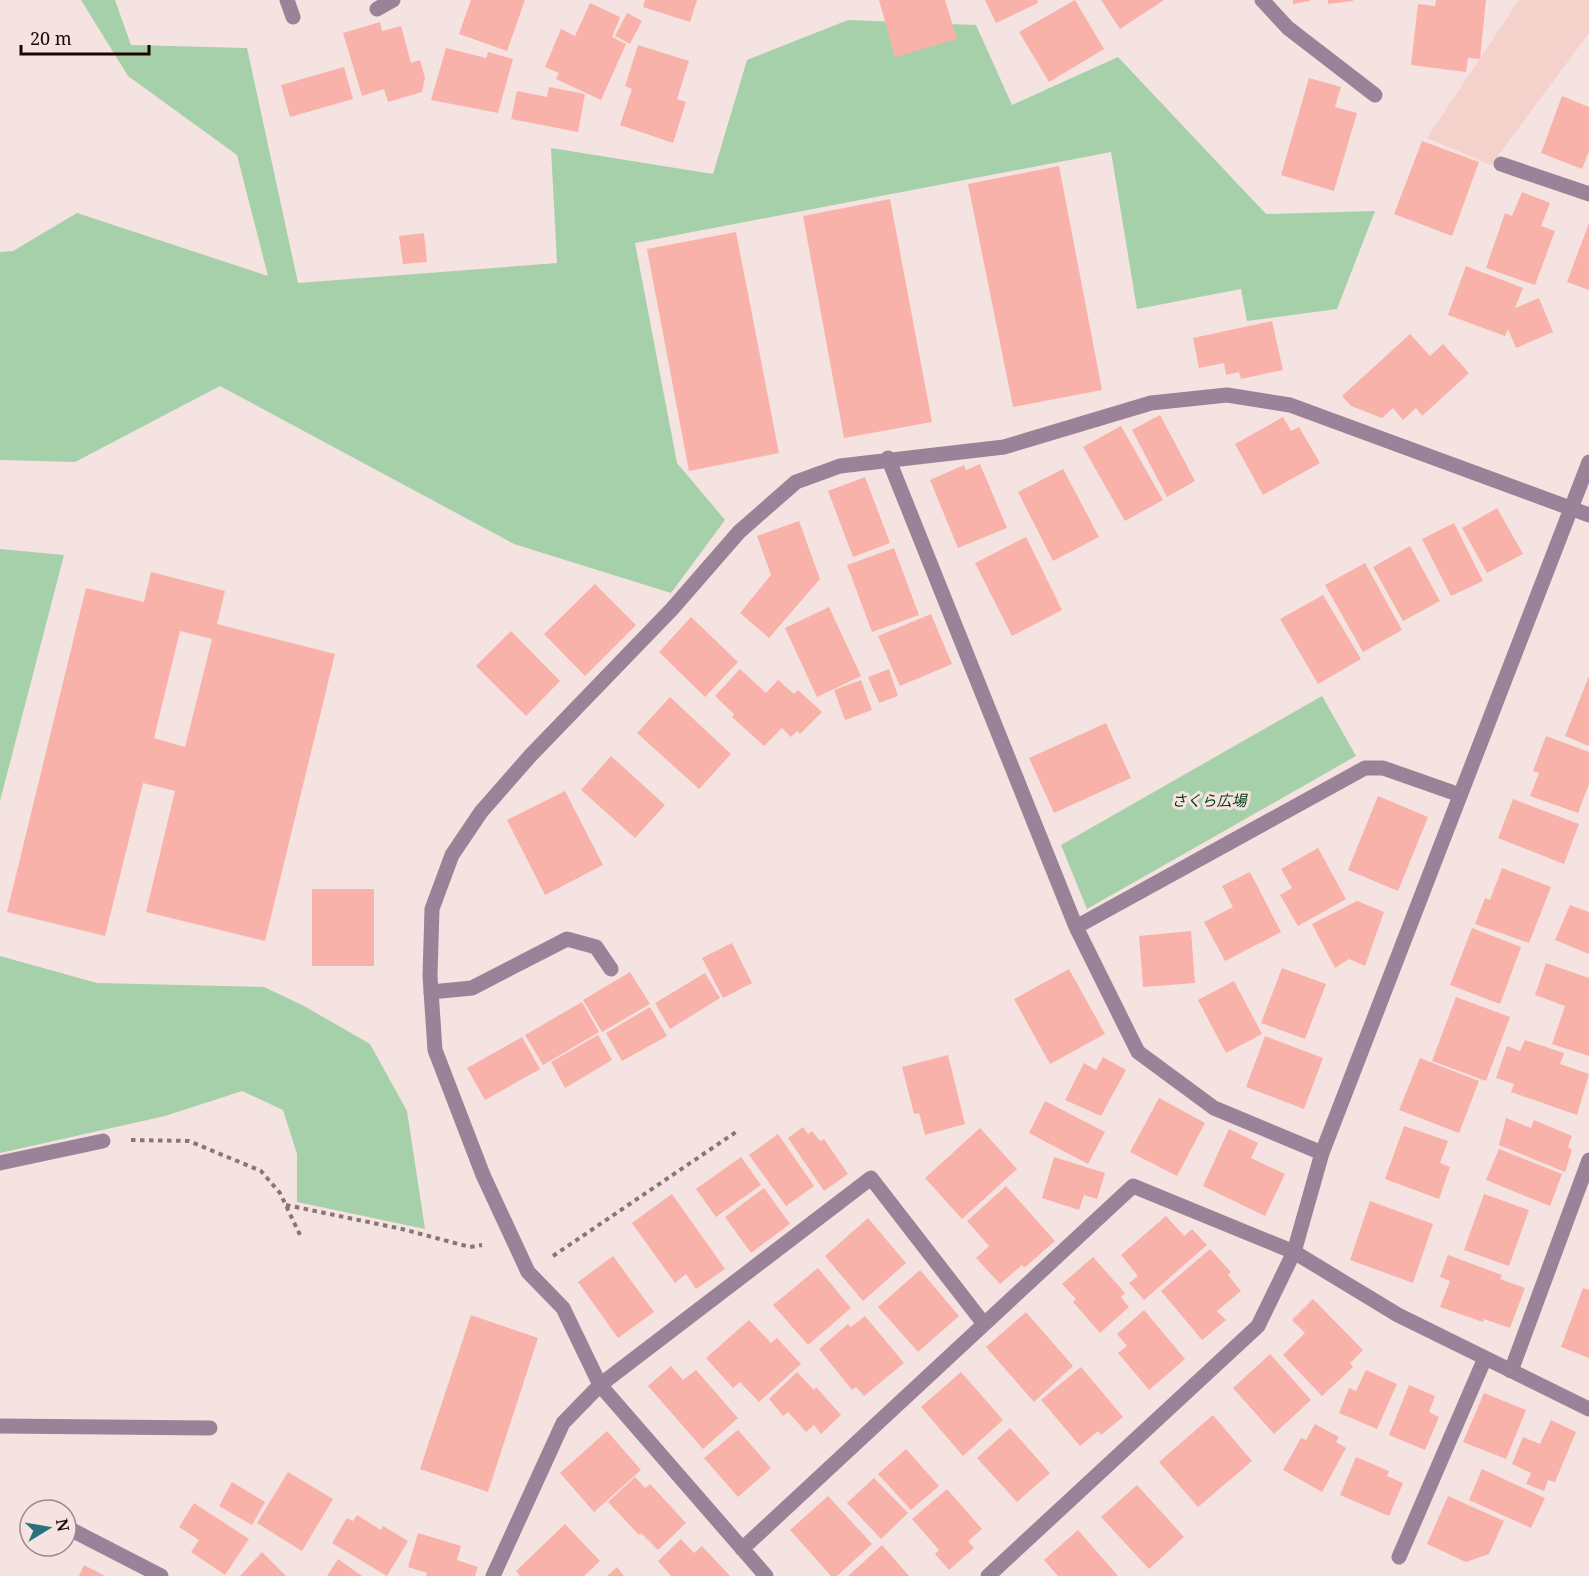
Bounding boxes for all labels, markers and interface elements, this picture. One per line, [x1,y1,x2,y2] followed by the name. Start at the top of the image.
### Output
[21,18,148,56] scale bar
[30,26,72,50] text: 20 m
[1171,790,1248,810] park label: さくら広場
[18,1498,78,1558] north arrow
[51,1517,75,1534] text: N

